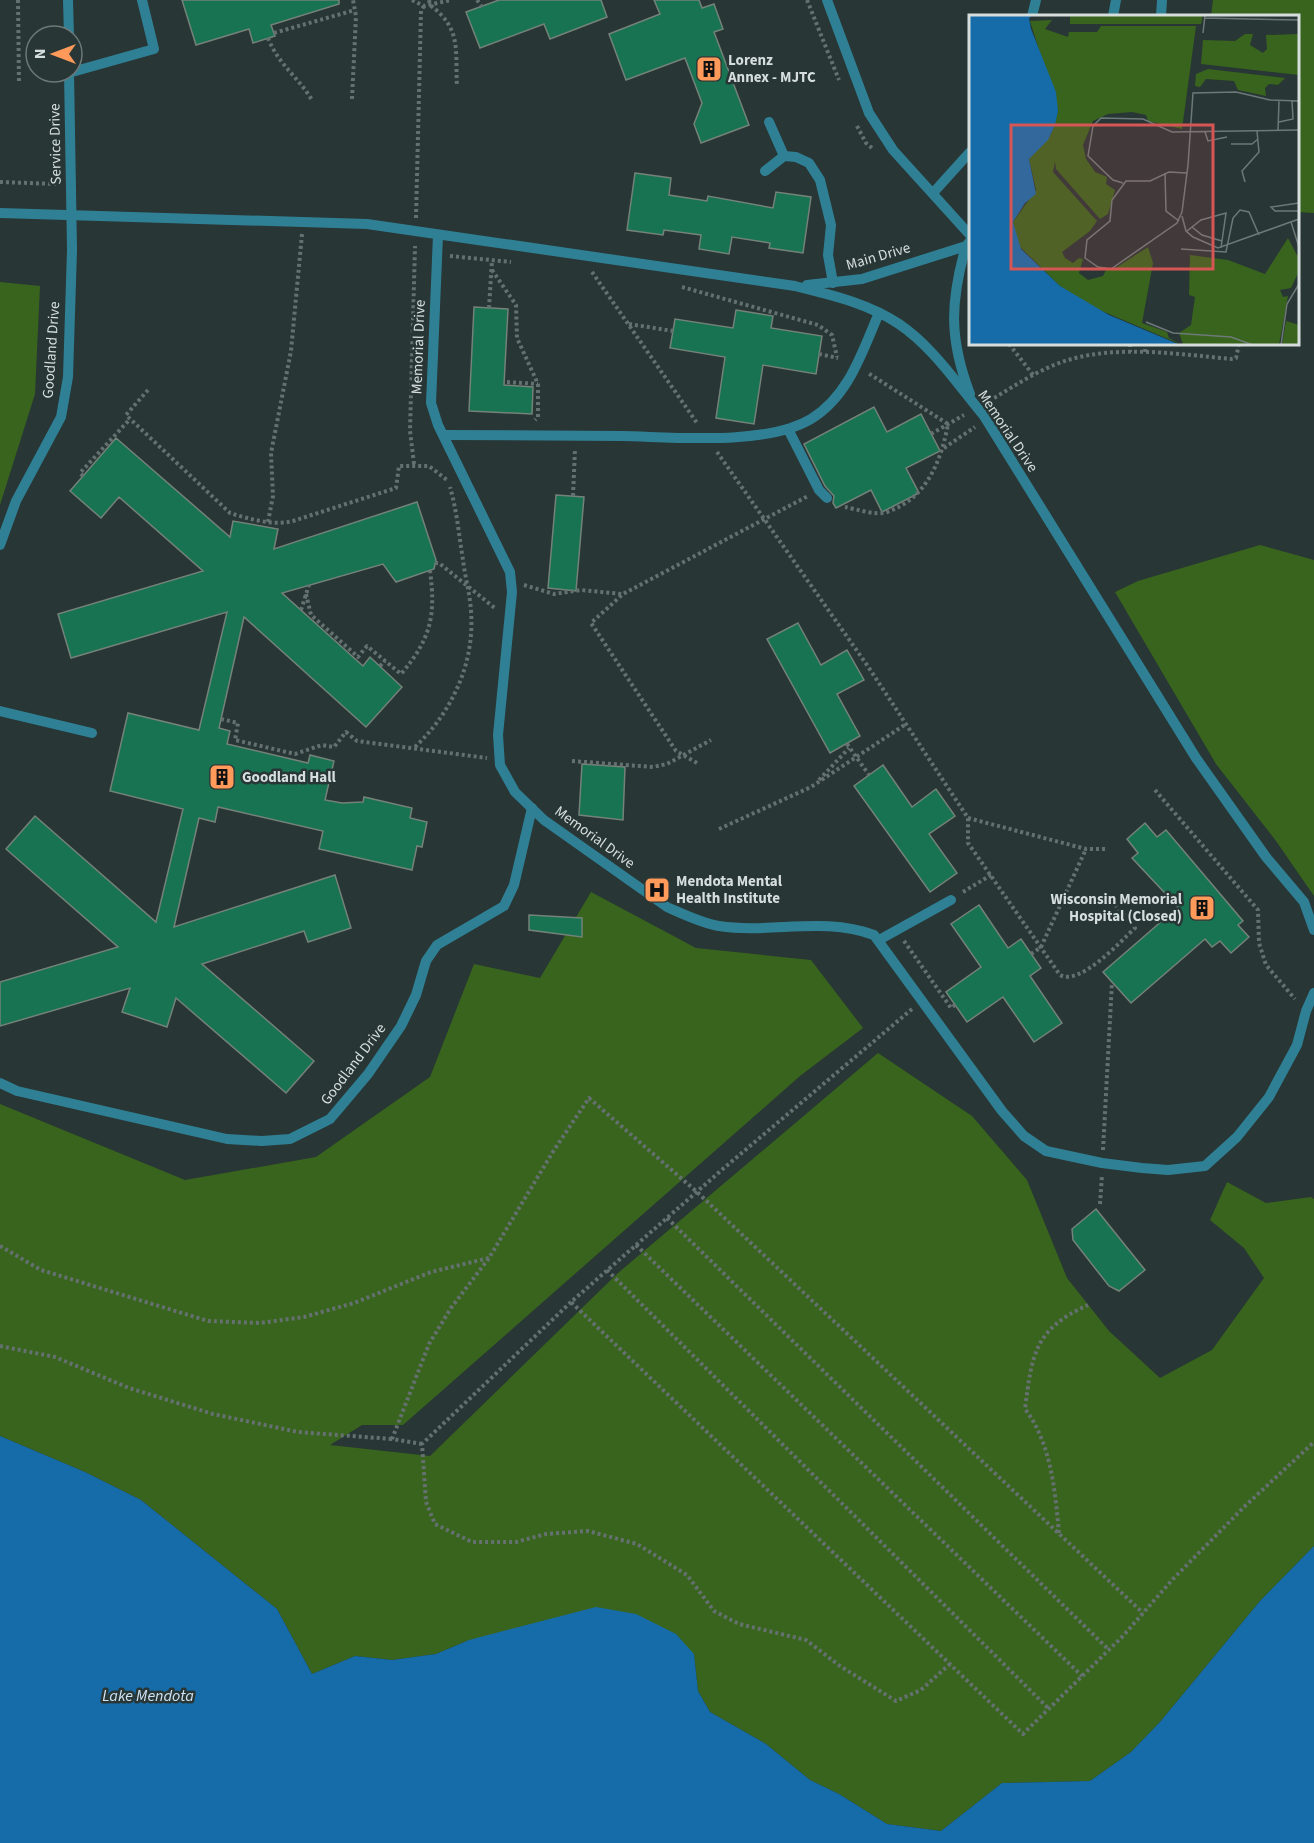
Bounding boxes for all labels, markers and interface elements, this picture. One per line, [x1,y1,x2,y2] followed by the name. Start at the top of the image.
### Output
[969,15,1299,345] inset map
[24,24,84,84] north arrow
[29,49,51,59] text: N
[727,50,816,88] place label: Lorenz Annex - MJTC
[694,54,724,84] building icon: Lorenz Annex - MJTC
[44,103,67,185] street label: Service Drive
[844,237,913,276] street label: Main Drive
[406,299,431,395] street label: Memorial Drive
[38,301,65,399] street label: Goodland Drive
[972,386,1043,476] street label: Memorial Drive
[207,762,237,792] building icon: Goodland Hall
[242,767,336,788] place label: Goodland Hall
[550,801,639,874] street label: Memorial Drive
[676,871,783,909] place label: Mendota Mental Health Institute
[642,875,672,905] hospital icon: Mendota Mental Health Institute
[1050,889,1183,927] place label: Wisconsin Memorial Hospital (Closed)
[1187,893,1217,923] building icon: Wisconsin Memorial Hospital (Closed)
[316,1019,391,1109] street label: Goodland Drive
[102,1685,194,1707] water label: Lake Mendota

